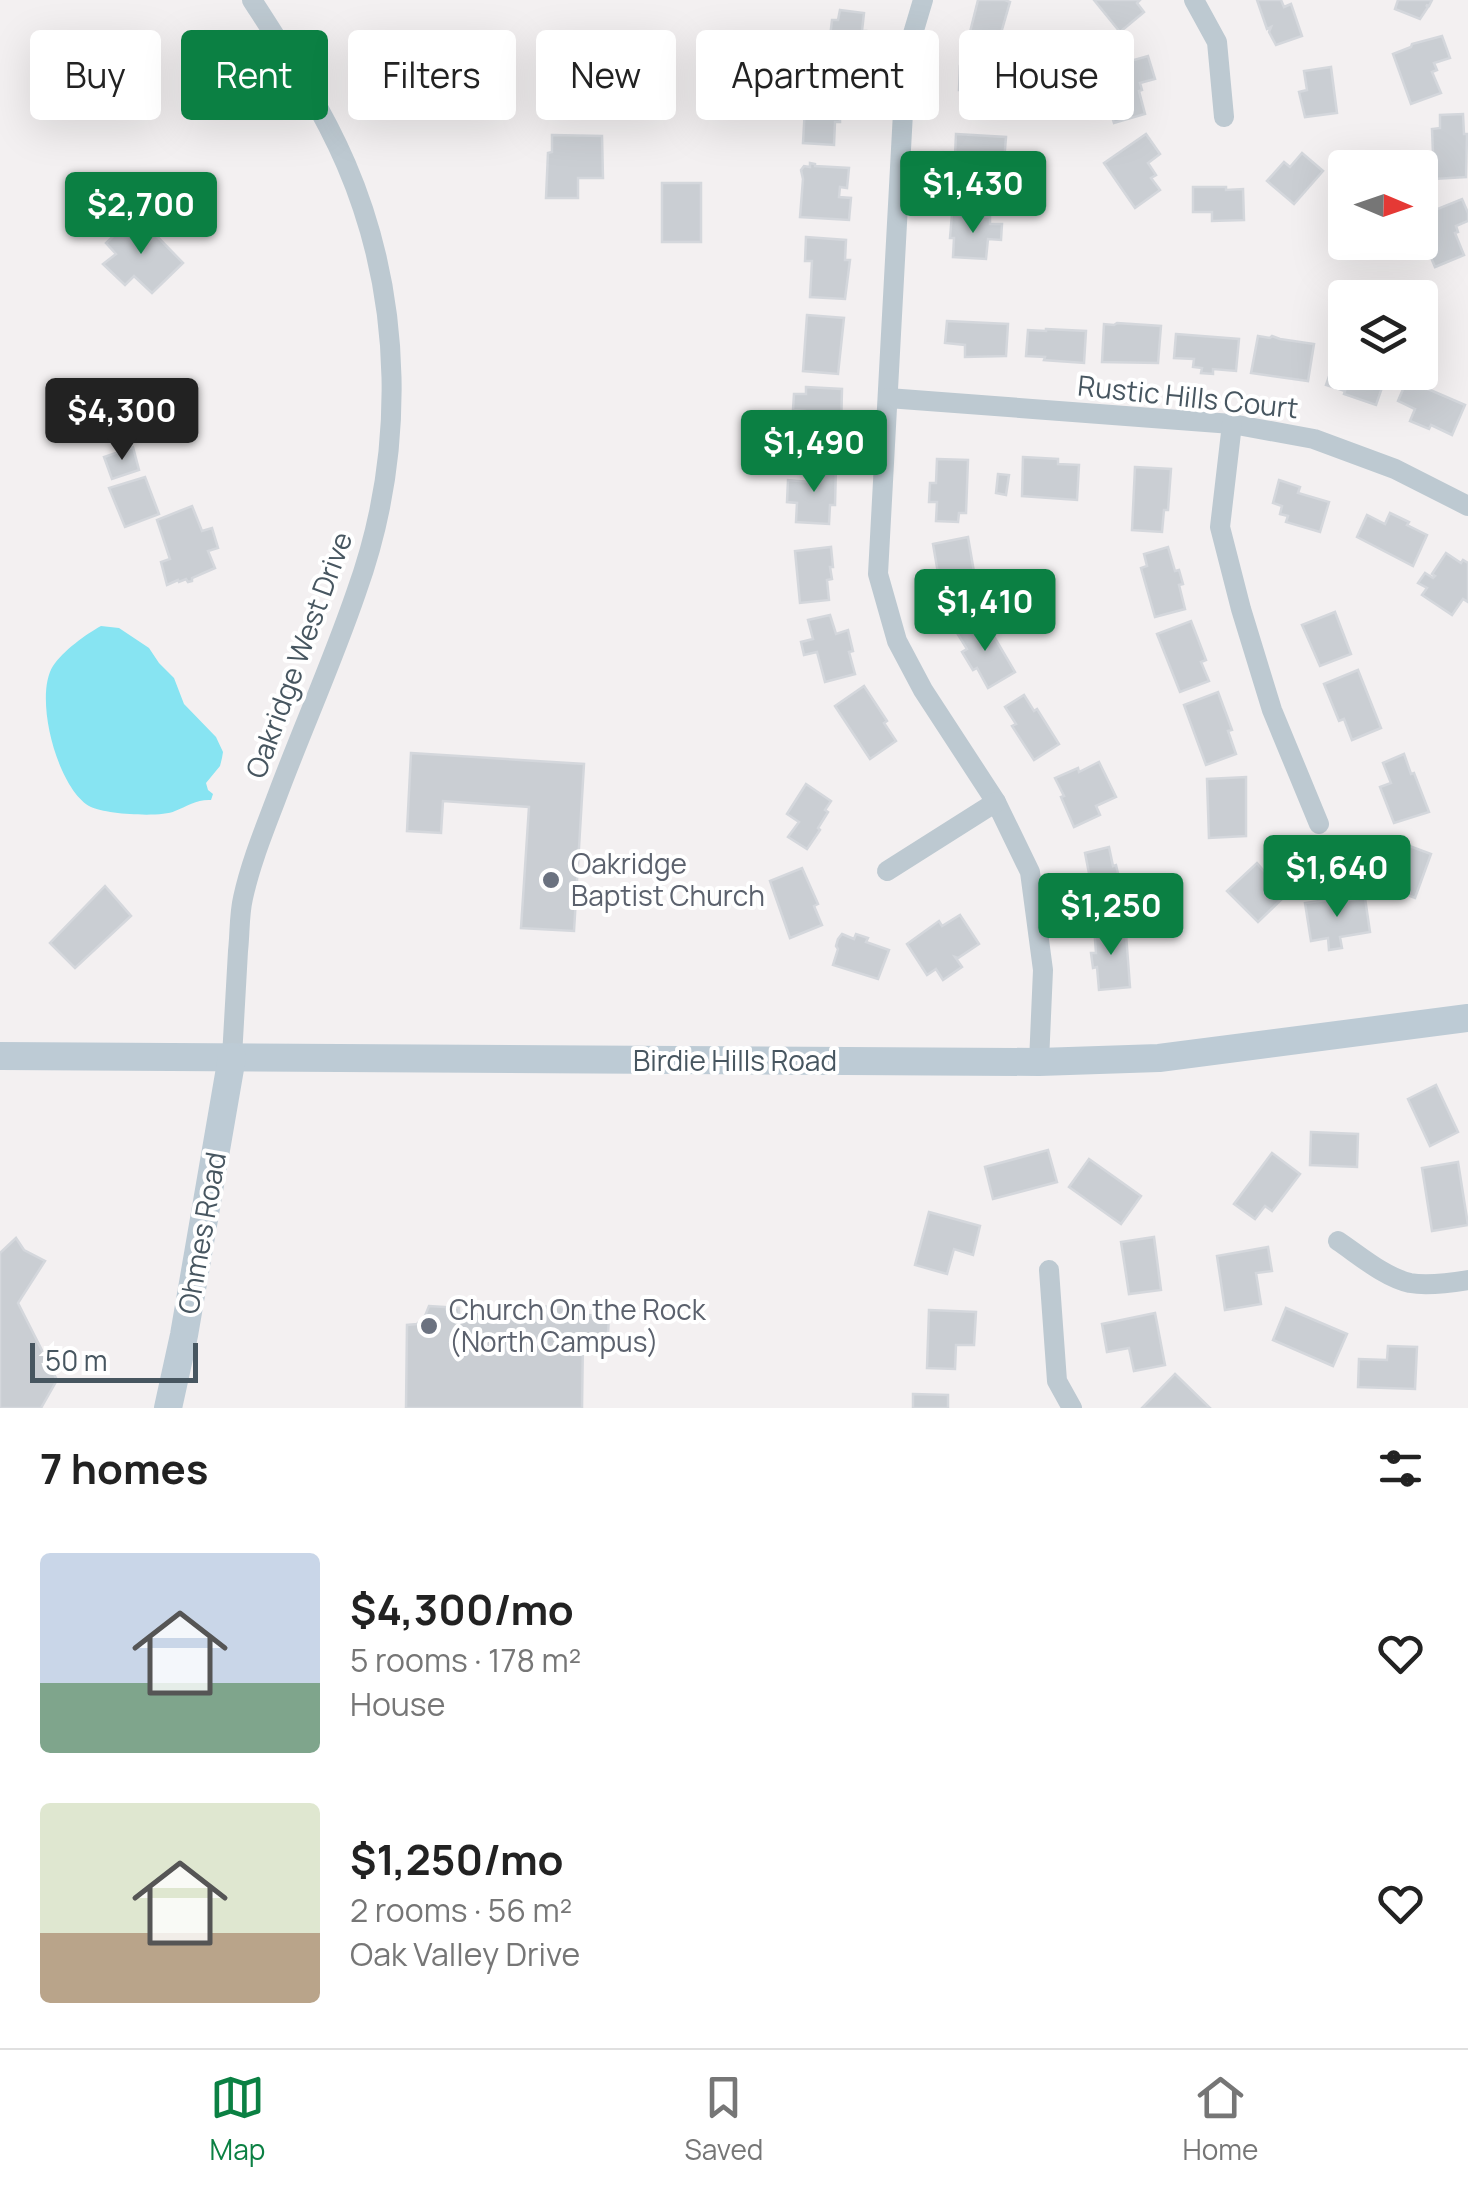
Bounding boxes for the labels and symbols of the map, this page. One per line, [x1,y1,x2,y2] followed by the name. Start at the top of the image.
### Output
[1328,150,1438,260] north arrow
[892,151,1054,236] pin: $1,430
[60,172,222,257] pin: $2,700
[1076,366,1300,426] street label: Rustic Hills Court
[41,378,203,463] pin: $4,300
[733,410,895,495] pin: $1,490
[236,526,360,783] street label: Oakridge West Drive
[904,569,1066,654] pin: $1,410
[1256,835,1418,920] pin: $1,640
[571,844,765,914] place label: Oakridge Baptist Church
[540,869,562,891] marker: Oakridge Baptist Church
[1030,873,1192,958] pin: $1,250
[633,1041,837,1079] street label: Birdie Hills Road
[168,1149,234,1317] street label: Ohmes Road
[449,1290,707,1360] place label: Church On the Rock (North Campus)
[418,1315,440,1337] marker: Church On the Rock (North Campus)
[30,1338,198,1382] scale bar

